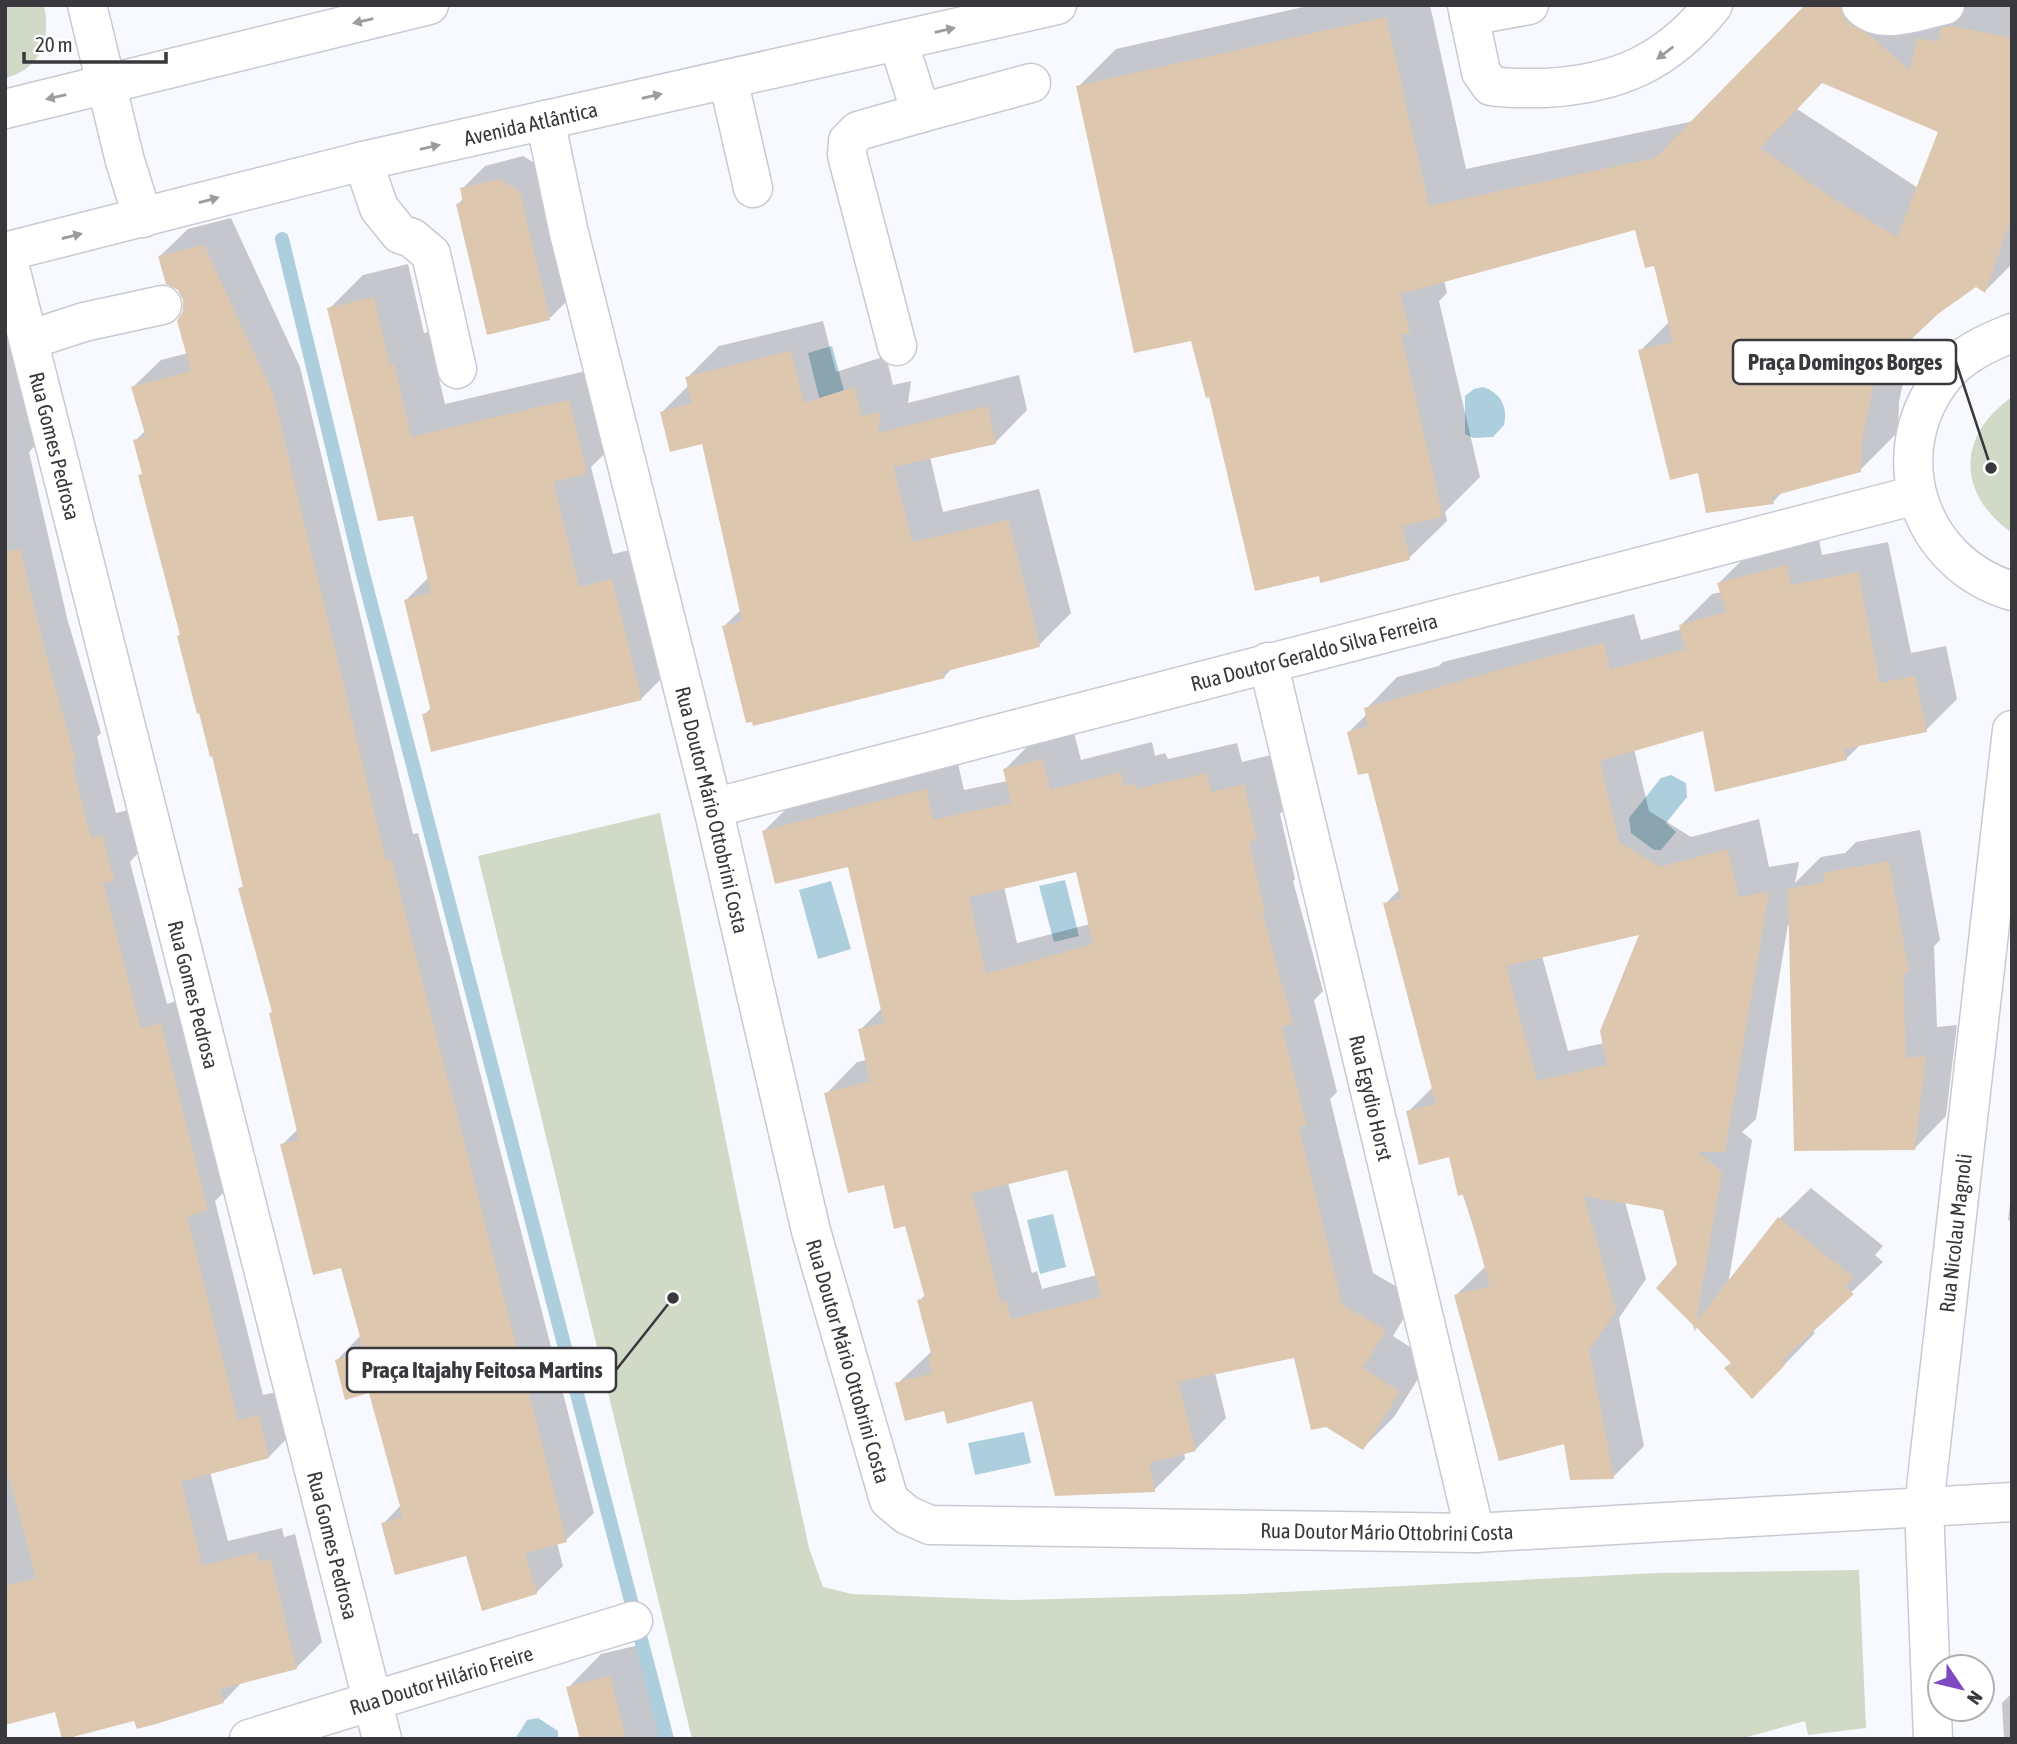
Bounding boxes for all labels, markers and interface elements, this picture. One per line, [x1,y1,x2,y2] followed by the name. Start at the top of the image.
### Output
[352,16,374,27] one-way arrow
[24,21,166,65] scale bar
[934,24,956,35] one-way arrow
[35,32,73,56] text: 20 m
[1656,45,1674,59] one-way arrow
[641,91,663,102] one-way arrow
[45,92,67,103] one-way arrow
[461,97,600,150] street label: Avenida Atlântica
[419,141,441,152] one-way arrow
[198,194,220,205] one-way arrow
[61,230,83,241] one-way arrow
[1733,340,1956,384] callout: Praça Domingos Borges
[1748,349,1942,375] text: Praça Domingos Borges
[25,369,85,523] street label: Rua Gomes Pedrosa
[1188,608,1440,695] street label: Rua Doutor Geraldo Silva Ferreira
[671,684,754,936] street label: Rua Doutor Mário Ottobrini Costa
[164,918,224,1071] street label: Rua Gomes Pedrosa
[1345,1032,1398,1163] street label: Rua Egydio Horst
[1934,1152,1976,1314] street label: Rua Nicolau Magnoli
[802,1236,896,1486] street label: Rua Doutor Mário Ottobrini Costa
[347,1348,616,1392] callout: Praça Itajahy Feitosa Martins
[361,1357,603,1383] text: Praça Itajahy Feitosa Martins
[303,1469,363,1622] street label: Rua Gomes Pedrosa
[1260,1518,1514,1545] street label: Rua Doutor Mário Ottobrini Costa
[347,1641,536,1719] street label: Rua Doutor Hilário Freire
[1926,1653,1996,1723] north arrow
[1963,1687,1987,1709] text: N

